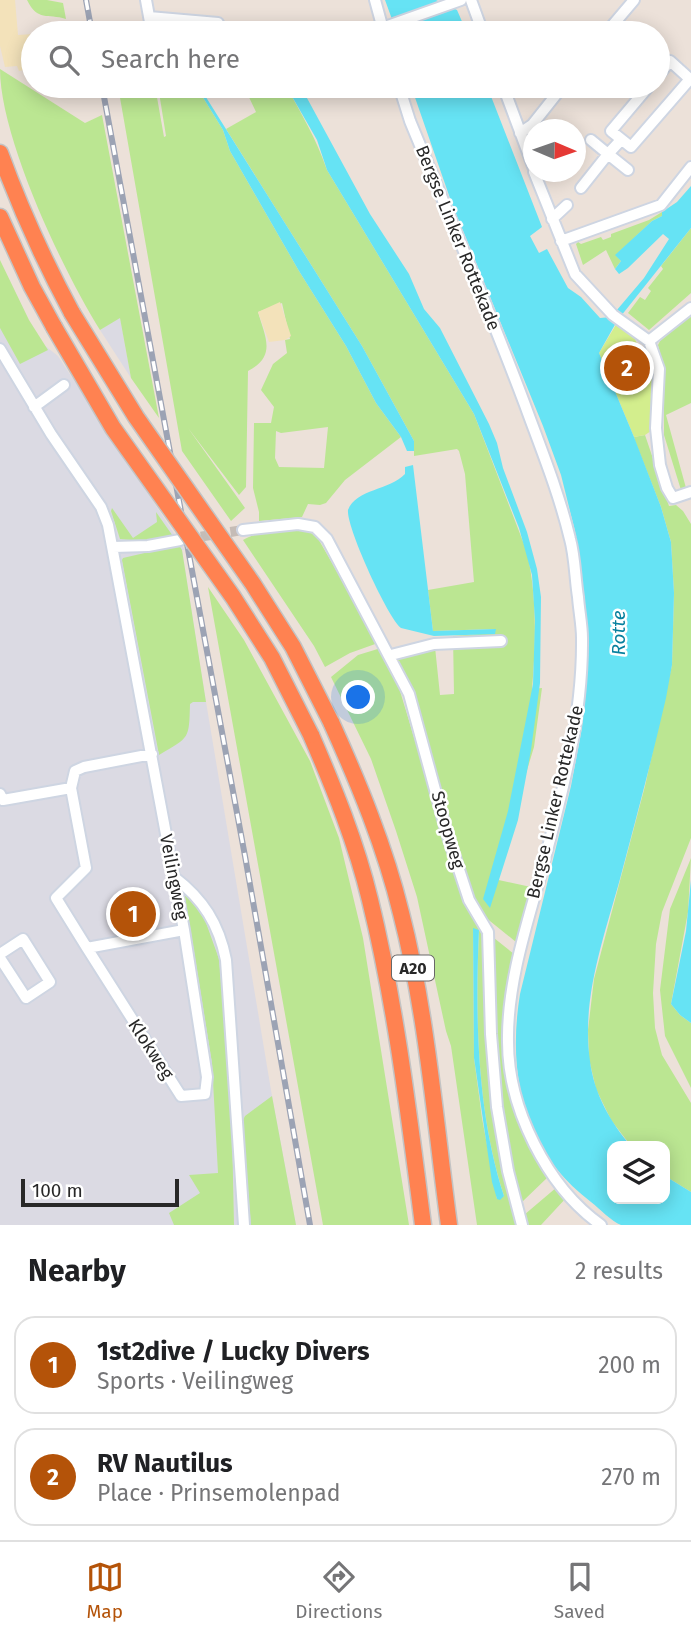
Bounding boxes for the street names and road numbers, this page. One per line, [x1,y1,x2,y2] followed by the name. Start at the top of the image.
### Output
[411,142,505,334] street label: Bergse Linker Rottekade
[522,703,588,901] street label: Bergse Linker Rottekade
[426,789,470,872] street label: Stoopweg
[155,832,193,922] street label: Veilingweg
[392,956,434,980] road number: A20
[123,1015,179,1084] street label: Klokweg

